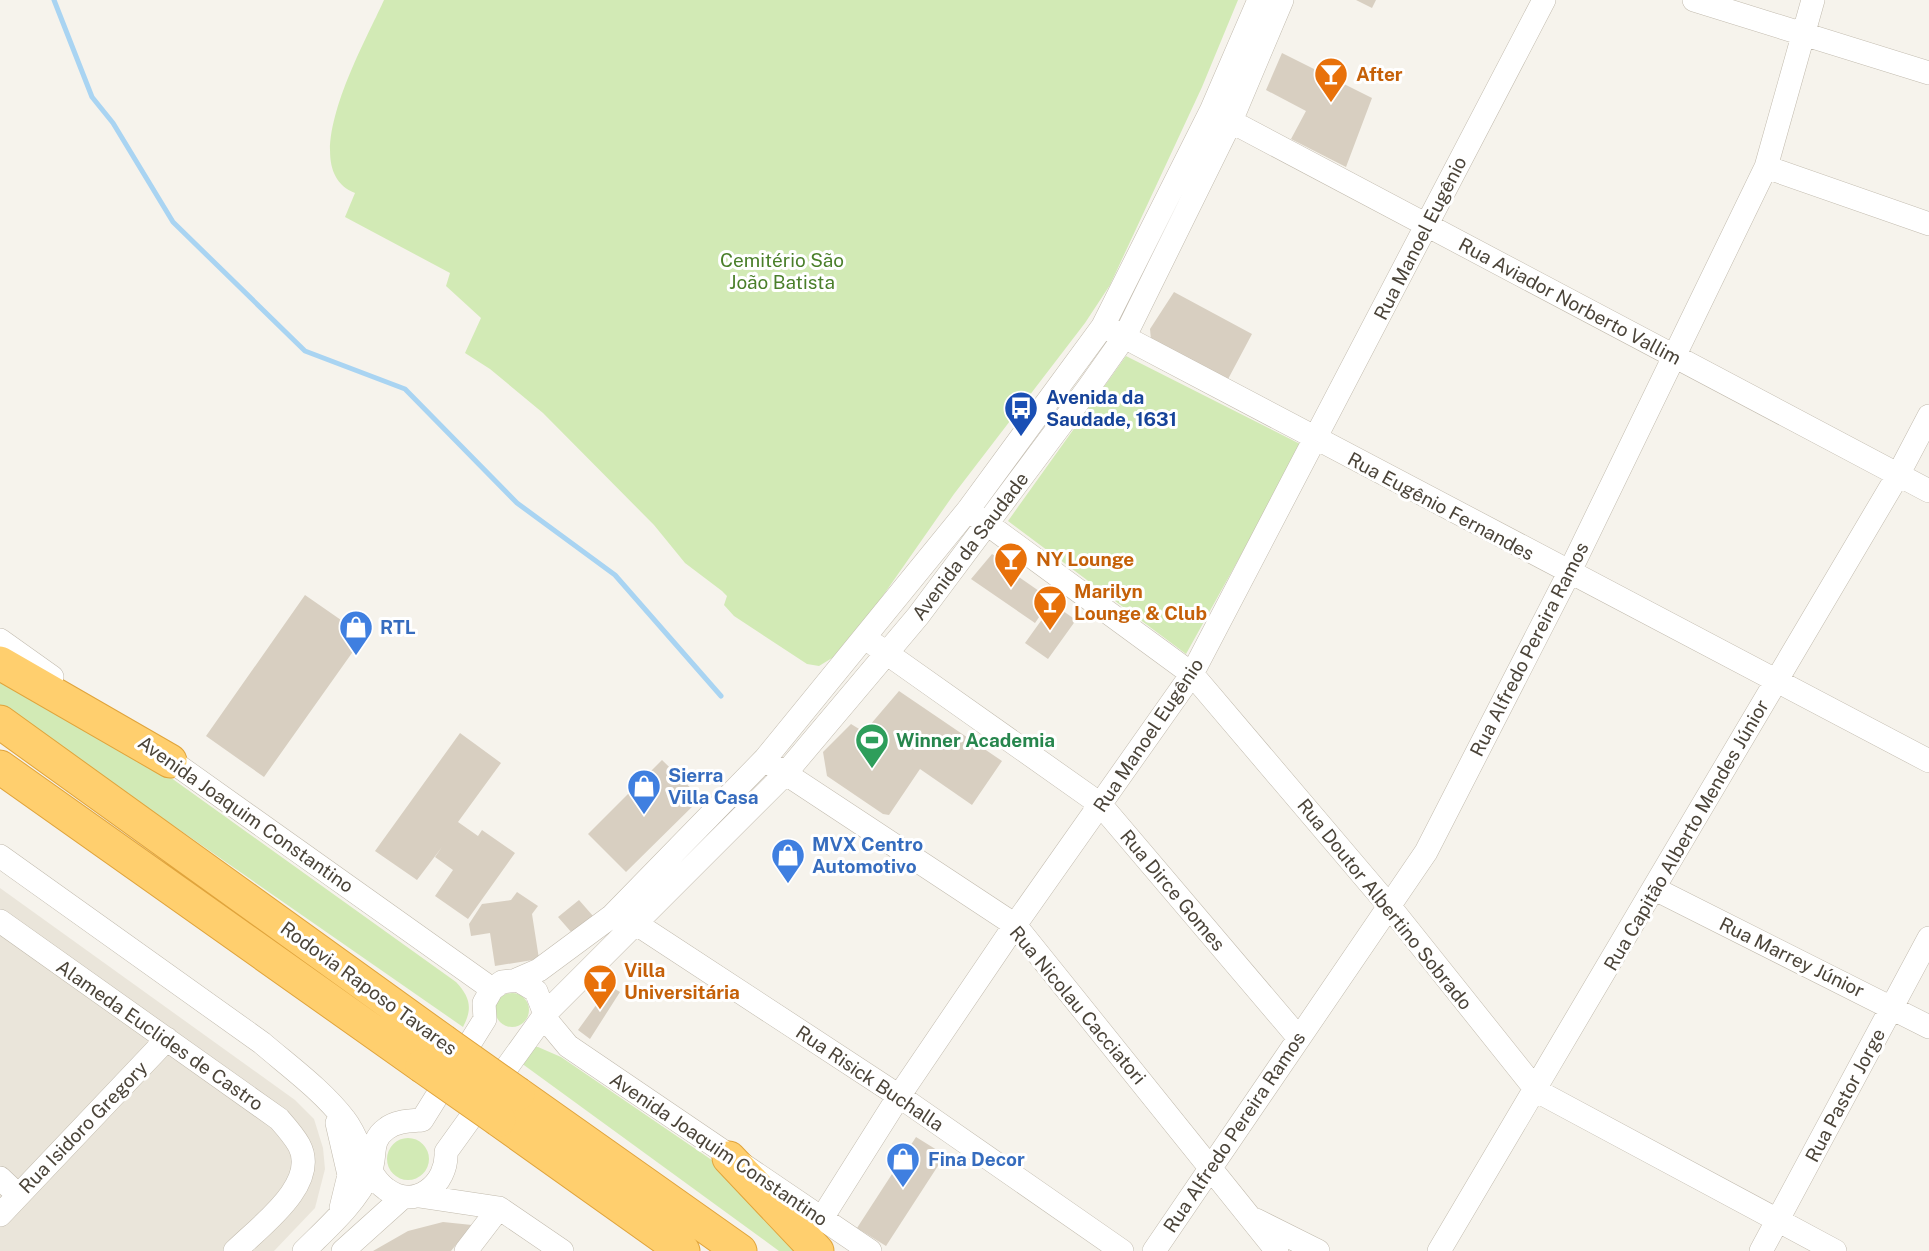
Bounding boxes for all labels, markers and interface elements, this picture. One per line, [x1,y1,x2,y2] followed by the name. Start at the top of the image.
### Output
[1312,55,1350,104] bar icon: After
[1356,63,1403,85] place label: After
[1369,153,1471,323] street label: Rua Manoel Eugênio
[1455,233,1685,369] street label: Rua Aviador Norberto Vallim
[720,249,844,293] park label: Cemitério São João Batista
[1046,386,1177,430] place label: Avenida da Saudade, 1631
[1002,389,1040,438] bus stop icon: Avenida da Saudade, 1631
[1344,447,1538,565] street label: Rua Eugênio Fernandes
[907,468,1033,624] street label: Avenida da Saudade
[1465,538,1593,760] street label: Rua Alfredo Pereira Ramos
[992,540,1030,589] bar icon: NY Lounge
[1036,548,1134,570] place label: NY Lounge
[1074,580,1207,624] place label: Marilyn Lounge & Club
[1031,583,1069,632] bar icon: Marilyn Lounge & Club
[337,608,375,657] shop icon: RTL
[380,616,416,638] place label: RTL
[1088,654,1208,816] street label: Rua Manoel Eugênio
[1599,696,1773,974] street label: Rua Capitão Alberto Mendes Júnior
[853,721,891,770] sports icon: Winner Academia
[896,729,1055,751] place label: Winner Academia
[134,731,358,897] street label: Avenida Joaquim Constantino
[668,764,759,808] place label: Sierra Villa Casa
[625,767,663,816] shop icon: Sierra Villa Casa
[1293,794,1477,1014] street label: Rua Doutor Albertino Sobrado
[1116,825,1230,955] street label: Rua Dirce Gomes
[812,833,923,877] place label: MVX Centro Automotivo
[769,836,807,885] shop icon: MVX Centro Automotivo
[1716,912,1868,1002] street label: Rua Marrey Júnior
[277,917,461,1059] street label: Rodovia Raposo Tavares
[1005,922,1151,1088] street label: Rua Nicolau Cacciatori
[52,955,268,1115] street label: Alameda Euclides de Castro
[624,959,740,1003] place label: Villa Universitária
[581,962,619,1011] bar icon: Villa Universitária
[792,1020,948,1136] street label: Rua Risick Buchalla
[1801,1024,1889,1166] street label: Rua Pastor Jorge
[1158,1027,1310,1237] street label: Rua Alfredo Pereira Ramos
[14,1056,152,1198] street label: Rua Isidoro Gregory
[606,1068,832,1230] street label: Avenida Joaquim Constantino
[884,1140,922,1189] shop icon: Fina Decor
[928,1148,1025,1170] place label: Fina Decor

